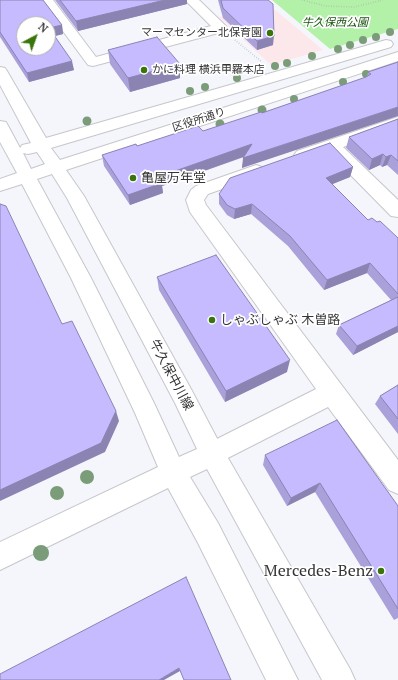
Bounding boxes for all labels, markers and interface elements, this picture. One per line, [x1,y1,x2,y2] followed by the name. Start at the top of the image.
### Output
[16,16,56,56] north arrow
[302,16,368,30] park label: 牛久保西公園
[35,20,51,36] text: N
[141,26,262,40] place label: マーマセンター北保育園
[265,28,275,38] marker: マーマセンター北保育園
[152,63,265,77] place label: かに料理 横浜甲羅本店
[139,65,149,75] marker: かに料理 横浜甲羅本店
[171,105,227,135] street label: 区役所通り
[141,170,206,186] place label: 亀屋万年堂
[128,173,138,183] marker: 亀屋万年堂
[220,312,340,328] place label: しゃぶしゃぶ 木曽路
[207,315,217,325] marker: しゃぶしゃぶ 木曽路
[146,337,196,413] street label: 牛久保中川線
[264,561,373,581] place label: Mercedes-Benz
[376,566,386,576] marker: Mercedes-Benz

